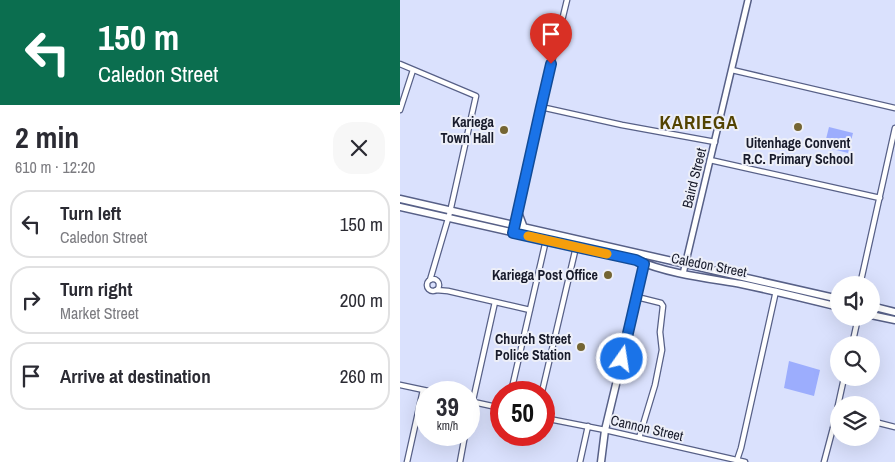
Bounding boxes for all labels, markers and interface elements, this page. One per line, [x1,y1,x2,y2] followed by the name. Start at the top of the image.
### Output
[530,13,572,64] pin
[98,14,179,61] text: 150 m
[15,20,80,85] icon: left
[537,20,565,48] icon: arrive
[98,59,218,89] text: Caledon Street
[660,109,738,135] district label: KARIEGA
[441,113,495,147] place label: Kariega Town Hall
[15,117,79,157] text: 2 min
[792,121,804,133] marker: Uitenhage Convent R.C. Primary School
[333,122,385,174] button: close
[498,124,510,136] marker: Kariega Town Hall
[743,134,853,168] place label: Uitenhage Convent R.C. Primary School
[678,146,710,210] street label: Baird Street
[15,156,95,178] text: 610 m · 12:20
[60,200,121,226] text: Turn left
[17,210,45,238] icon: left
[340,211,383,237] text: 150 m
[60,226,148,248] text: Caledon Street
[670,249,748,281] street label: Caledon Street
[492,266,598,284] place label: Kariega Post Office
[602,269,614,281] marker: Kariega Post Office
[60,276,132,302] text: Turn right
[830,276,880,446] map controls
[830,276,880,326] button: sound
[17,286,45,314] icon: right
[340,287,383,313] text: 200 m
[60,302,139,324] text: Market Street
[495,330,571,364] place label: Church Street Police Station
[595,332,647,384] position arrow
[830,336,880,386] button: search
[575,341,587,353] marker: Church Street Police Station
[17,362,45,390] icon: arrive
[60,363,211,389] text: Arrive at destination
[340,363,383,389] text: 260 m
[490,381,555,446] speed limit sign: 50
[436,390,459,424] text: 39
[830,396,880,446] button: layers
[609,411,685,445] street label: Cannon Street
[437,418,458,434] text: km/h

